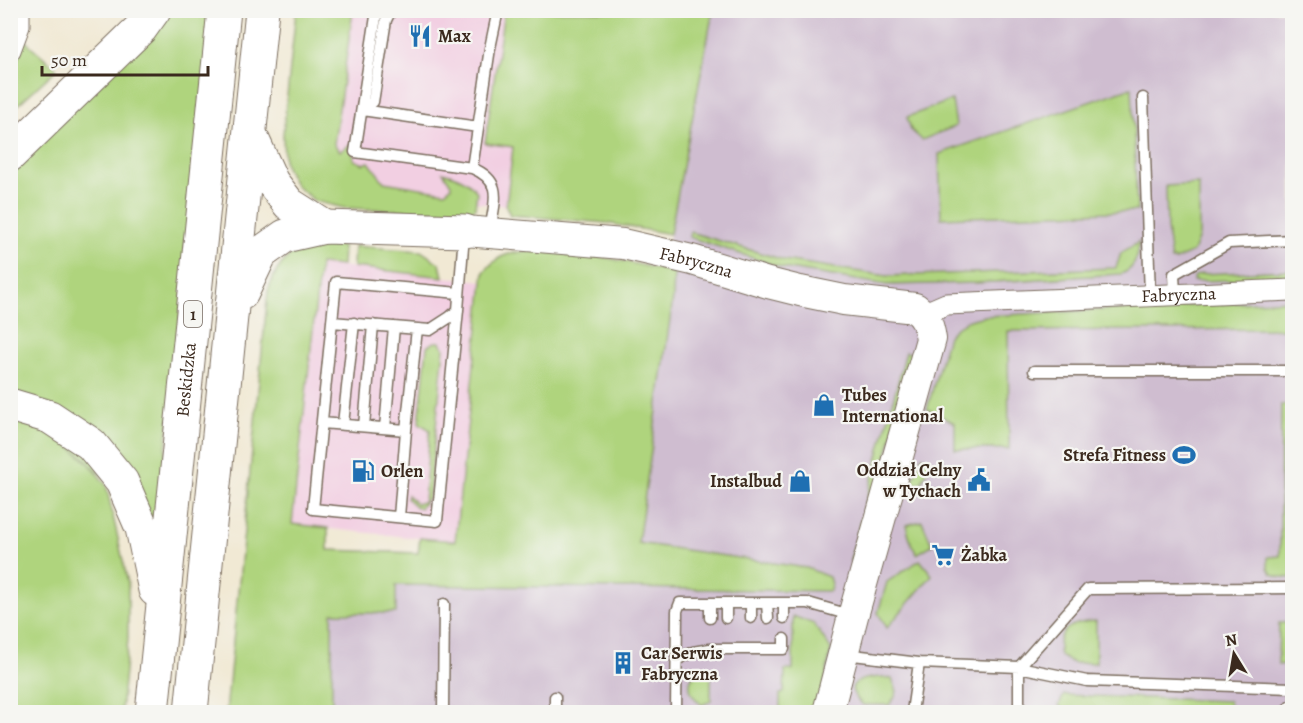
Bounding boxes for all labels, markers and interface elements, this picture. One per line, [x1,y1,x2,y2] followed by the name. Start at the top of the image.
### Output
[407,23,433,49] restaurant icon: Max
[438,24,471,48] place label: Max
[42,39,208,77] scale bar
[51,48,87,72] text: 50 m
[657,241,736,284] street label: Fabryczna
[1141,281,1217,308] street label: Fabryczna
[184,301,202,327] road number: 1
[170,341,202,418] street label: Beskidzka
[842,383,943,428] place label: Tubes International
[811,392,837,418] shop icon: Tubes International
[1171,442,1197,468] sports icon: Strefa Fitness
[1063,443,1166,467] place label: Strefa Fitness
[350,458,376,484] fuel station icon: Orlen
[857,458,962,503] place label: Oddział Celny w Tychach
[381,459,423,483] place label: Orlen
[966,467,992,493] public building icon: Oddział Celny w Tychach
[787,468,813,494] shop icon: Instalbud
[710,469,782,493] place label: Instalbud
[930,542,956,568] supermarket icon: Żabka
[961,543,1007,567] place label: Żabka
[1204,624,1264,684] north arrow
[1224,628,1239,652] text: N
[641,641,723,686] place label: Car Serwis Fabryczna
[610,650,636,676] building icon: Car Serwis Fabryczna

